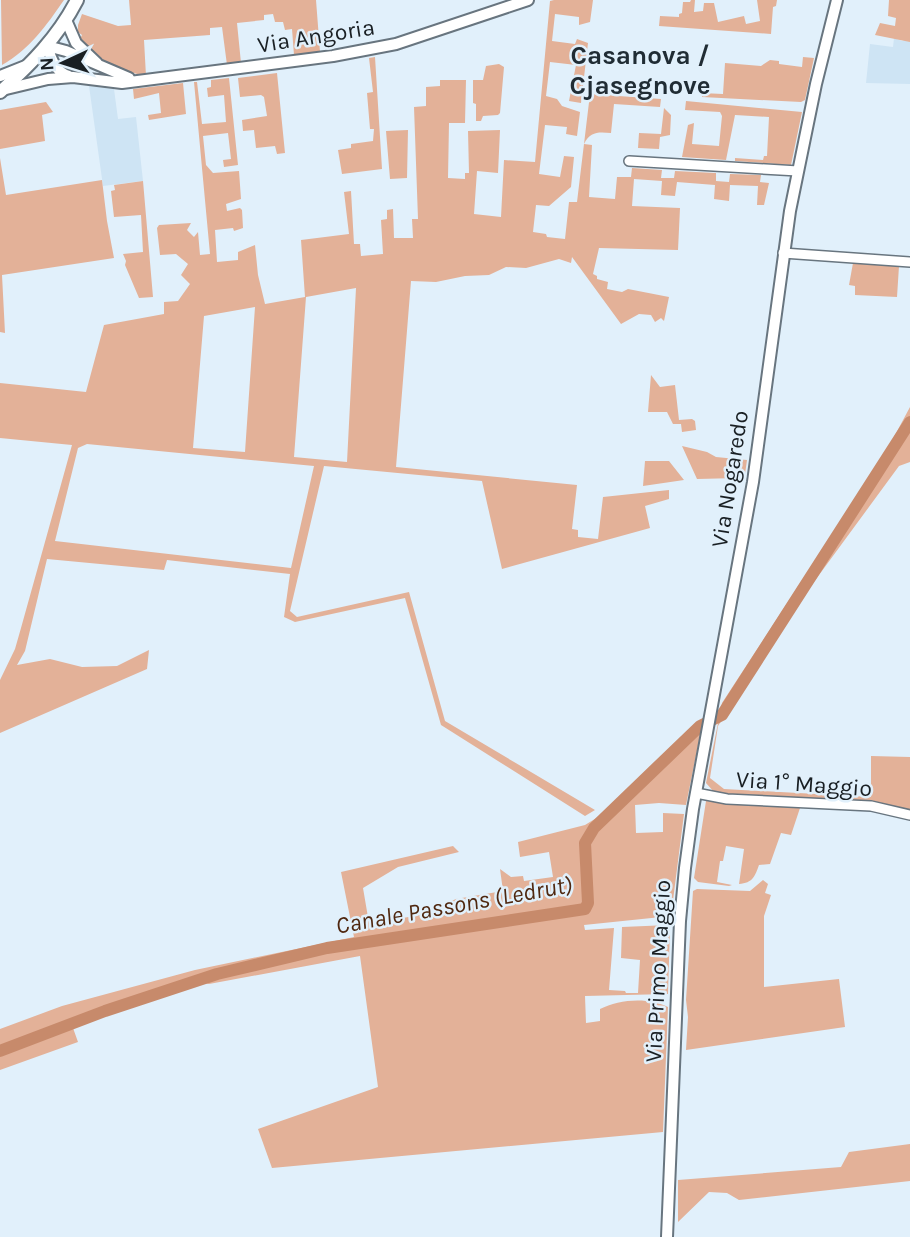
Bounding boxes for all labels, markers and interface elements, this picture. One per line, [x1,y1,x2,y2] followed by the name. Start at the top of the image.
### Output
[255,13,377,59] street label: Via Angoria
[28,28,98,98] north arrow
[569,40,711,101] district label: Casanova / Cjasegnove
[36,57,58,72] text: N
[706,409,754,549] street label: Via Nogaredo
[735,766,873,802] street label: Via 1° Maggio
[334,870,575,940] water label: Canale Passons (Ledrut)
[640,879,676,1063] street label: Via Primo Maggio

